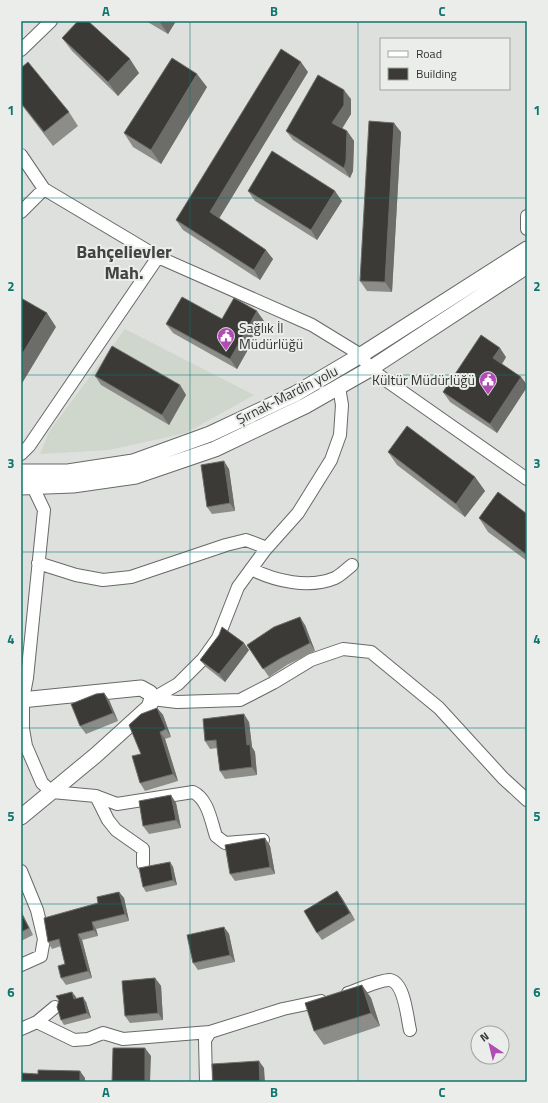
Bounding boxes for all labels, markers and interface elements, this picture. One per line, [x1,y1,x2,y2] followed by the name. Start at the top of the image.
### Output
[102,1,110,21] text: A
[270,1,278,21] text: B
[438,1,446,21] text: C
[380,38,510,90] legend
[416,44,442,63] text: Road
[416,64,457,83] text: Building
[7,100,15,120] text: 1
[533,100,541,120] text: 1
[76,238,172,286] district label: Bahçelievler Mah.
[7,276,15,296] text: 2
[533,276,541,296] text: 2
[239,317,303,354] place label: Sağlık İl Müdürlüğü
[216,326,236,351] public building icon: Sağlık İl Müdürlüğü
[232,360,341,429] street label: Şırnak-Mardin yolu
[372,369,475,390] place label: Kültür Müdürlüğü
[478,370,498,395] public building icon: Kültür Müdürlüğü
[7,453,15,473] text: 3
[533,453,541,473] text: 3
[7,629,15,649] text: 4
[533,629,541,649] text: 4
[7,806,15,826] text: 5
[533,806,541,826] text: 5
[7,982,15,1002] text: 6
[533,982,541,1002] text: 6
[470,1025,510,1065] north arrow
[477,1028,492,1046] text: N
[102,1082,110,1102] text: A
[270,1082,278,1102] text: B
[438,1082,446,1102] text: C

